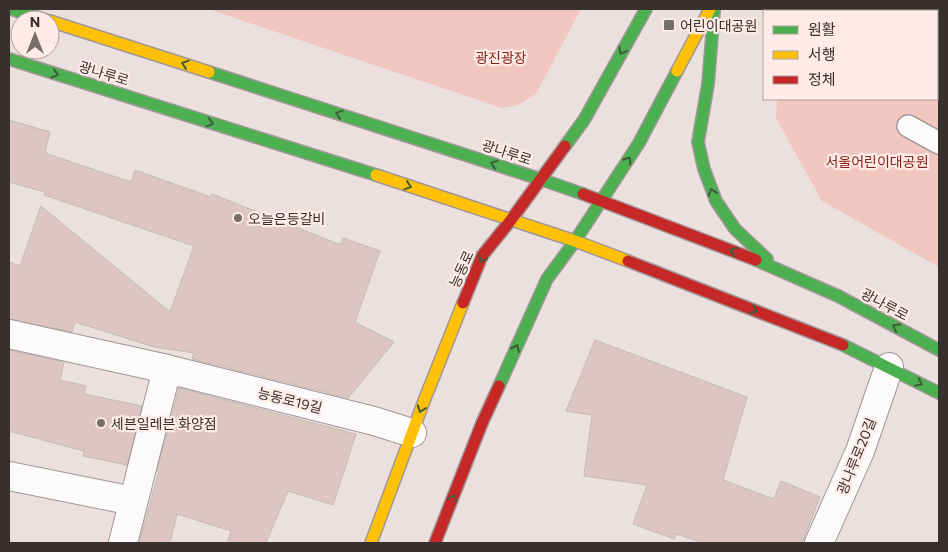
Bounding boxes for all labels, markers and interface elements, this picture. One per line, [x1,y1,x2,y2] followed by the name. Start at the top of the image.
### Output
[10,10,60,60] north arrow
[763,10,938,100] legend
[30,13,40,30] text: N
[680,17,757,34] place label: 어린이대공원
[662,18,676,32] marker: 어린이대공원
[808,20,836,38] text: 원활
[808,45,836,63] text: 서행
[618,46,628,55] one-way arrow
[475,49,527,66] park label: 광진광장
[77,57,131,89] street label: 광나루로
[181,60,189,70] one-way arrow
[51,68,59,78] one-way arrow
[808,70,836,88] text: 정체
[336,110,344,120] one-way arrow
[206,117,214,127] one-way arrow
[480,136,534,168] street label: 광나루로
[825,153,929,170] park label: 서울어린이대공원
[622,156,631,165] one-way arrow
[490,160,499,170] one-way arrow
[403,180,412,190] one-way arrow
[708,188,718,197] one-way arrow
[248,210,325,227] place label: 오늘은등갈비
[232,212,244,224] marker: 오늘은등갈비
[729,247,738,258] one-way arrow
[445,248,477,290] street label: 능동로
[478,253,488,262] one-way arrow
[858,284,912,324] street label: 광나루로
[749,304,758,315] one-way arrow
[892,323,901,333] one-way arrow
[509,344,520,353] one-way arrow
[914,377,923,387] one-way arrow
[256,384,324,416] street label: 능동로19길
[417,404,427,413] one-way arrow
[111,415,217,432] place label: 세븐일레븐 화양점
[833,415,879,497] street label: 광나루로20길
[95,417,107,429] marker: 세븐일레븐 화양점
[447,494,457,503] one-way arrow

